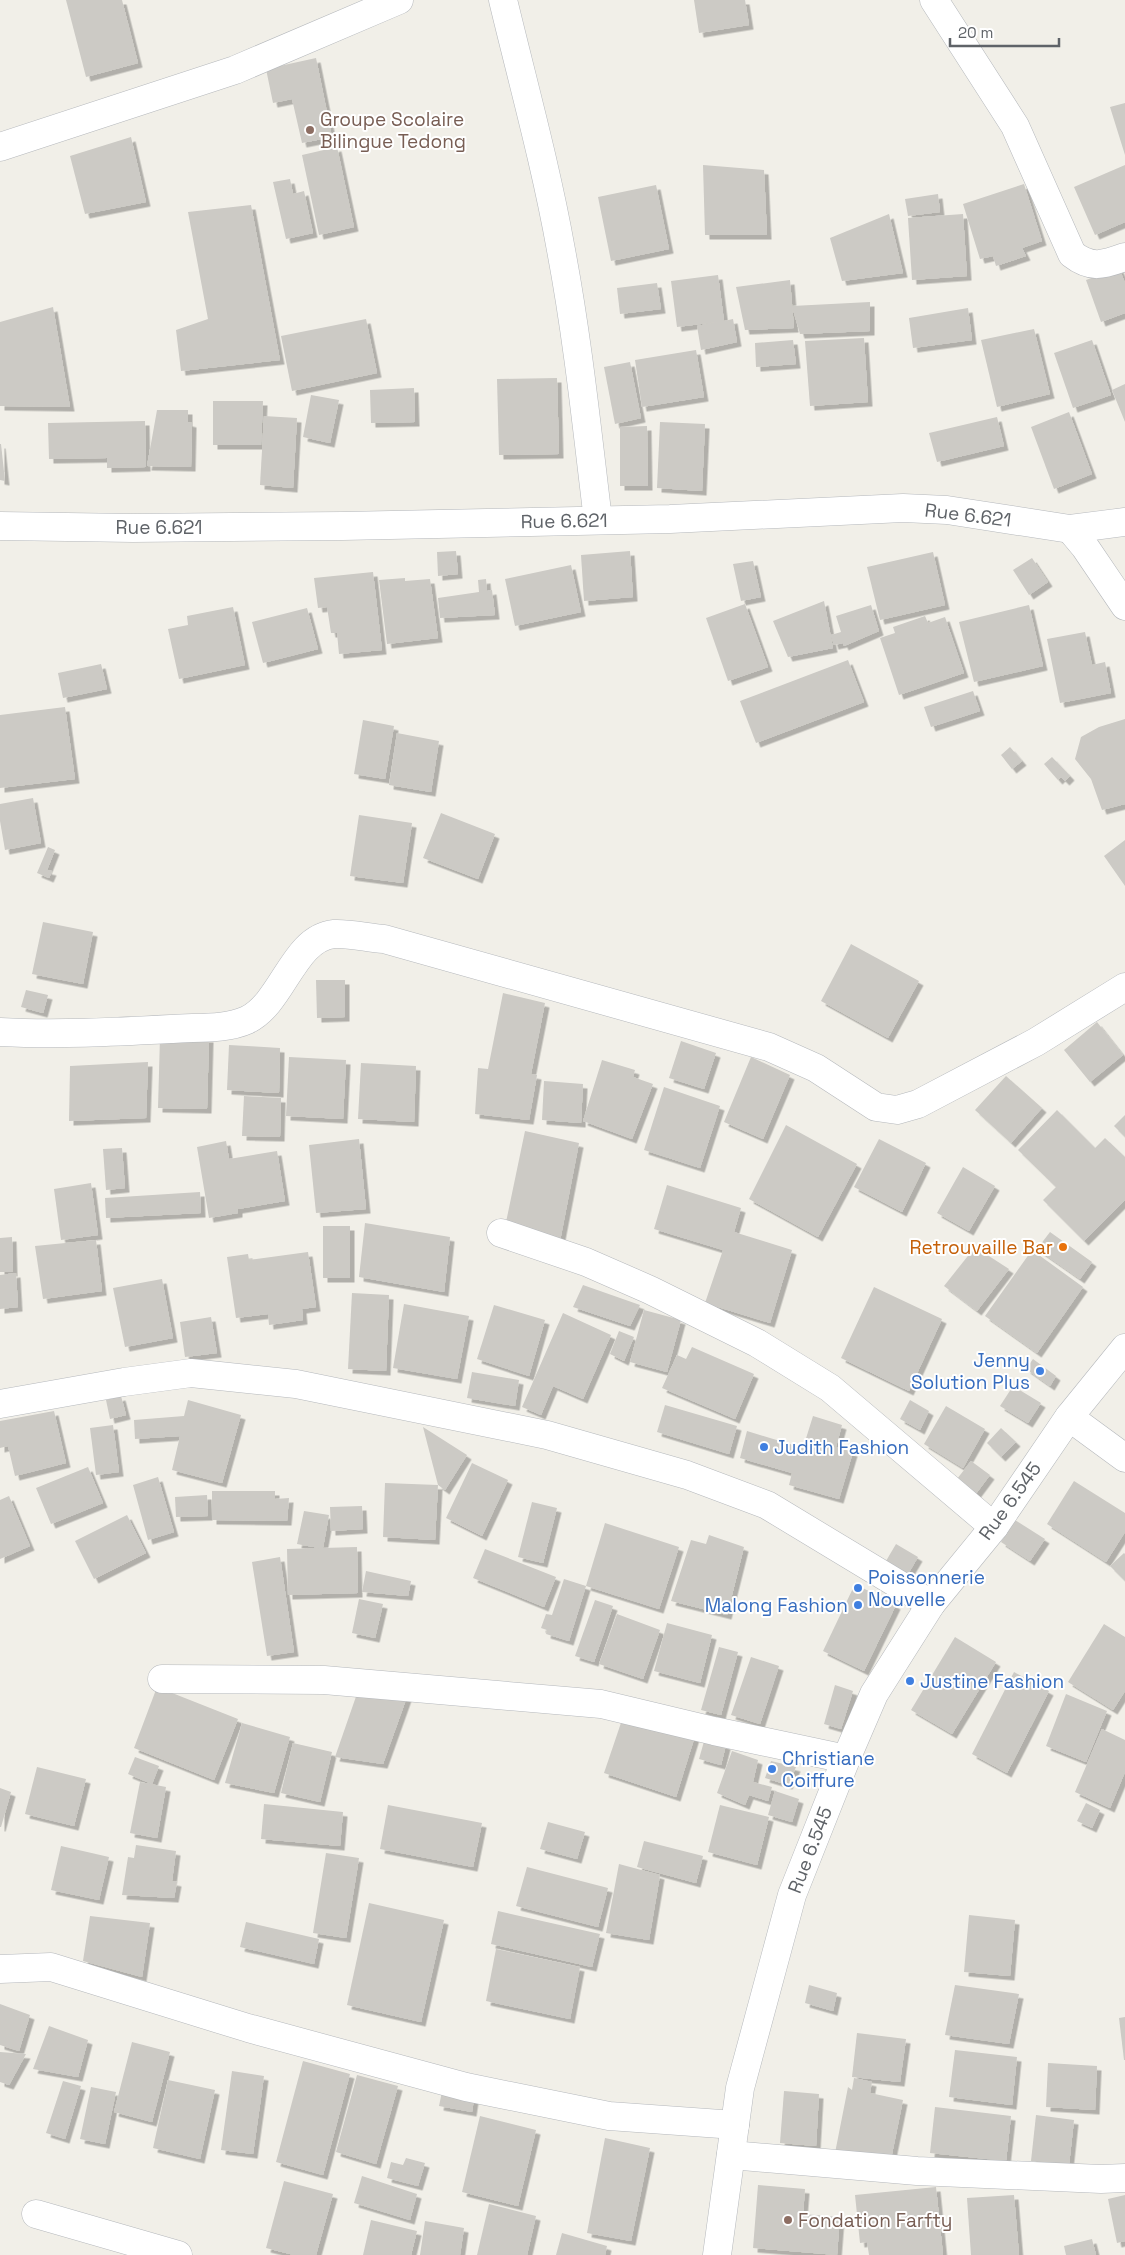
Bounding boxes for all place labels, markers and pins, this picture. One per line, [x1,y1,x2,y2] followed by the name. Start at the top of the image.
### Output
[320,107,466,154] place label: Groupe Scolaire Bilingue Tedong
[304,124,316,136] marker: Groupe Scolaire Bilingue Tedong
[910,1235,1053,1260] place label: Retrouvaille Bar
[1057,1241,1069,1253] marker: Retrouvaille Bar
[911,1348,1030,1395] place label: Jenny Solution Plus
[1034,1365,1046,1377] marker: Jenny Solution Plus
[774,1435,909,1460] place label: Judith Fashion
[758,1441,770,1453] marker: Judith Fashion
[868,1565,985,1612] place label: Poissonnerie Nouvelle
[852,1582,864,1594] marker: Poissonnerie Nouvelle
[705,1593,848,1618] place label: Malong Fashion
[852,1599,864,1611] marker: Malong Fashion
[920,1669,1064,1694] place label: Justine Fashion
[904,1675,916,1687] marker: Justine Fashion
[782,1746,875,1793] place label: Christiane Coiffure
[766,1763,778,1775] marker: Christiane Coiffure
[798,2208,952,2233] place label: Fondation Farfty
[782,2214,794,2226] marker: Fondation Farfty

